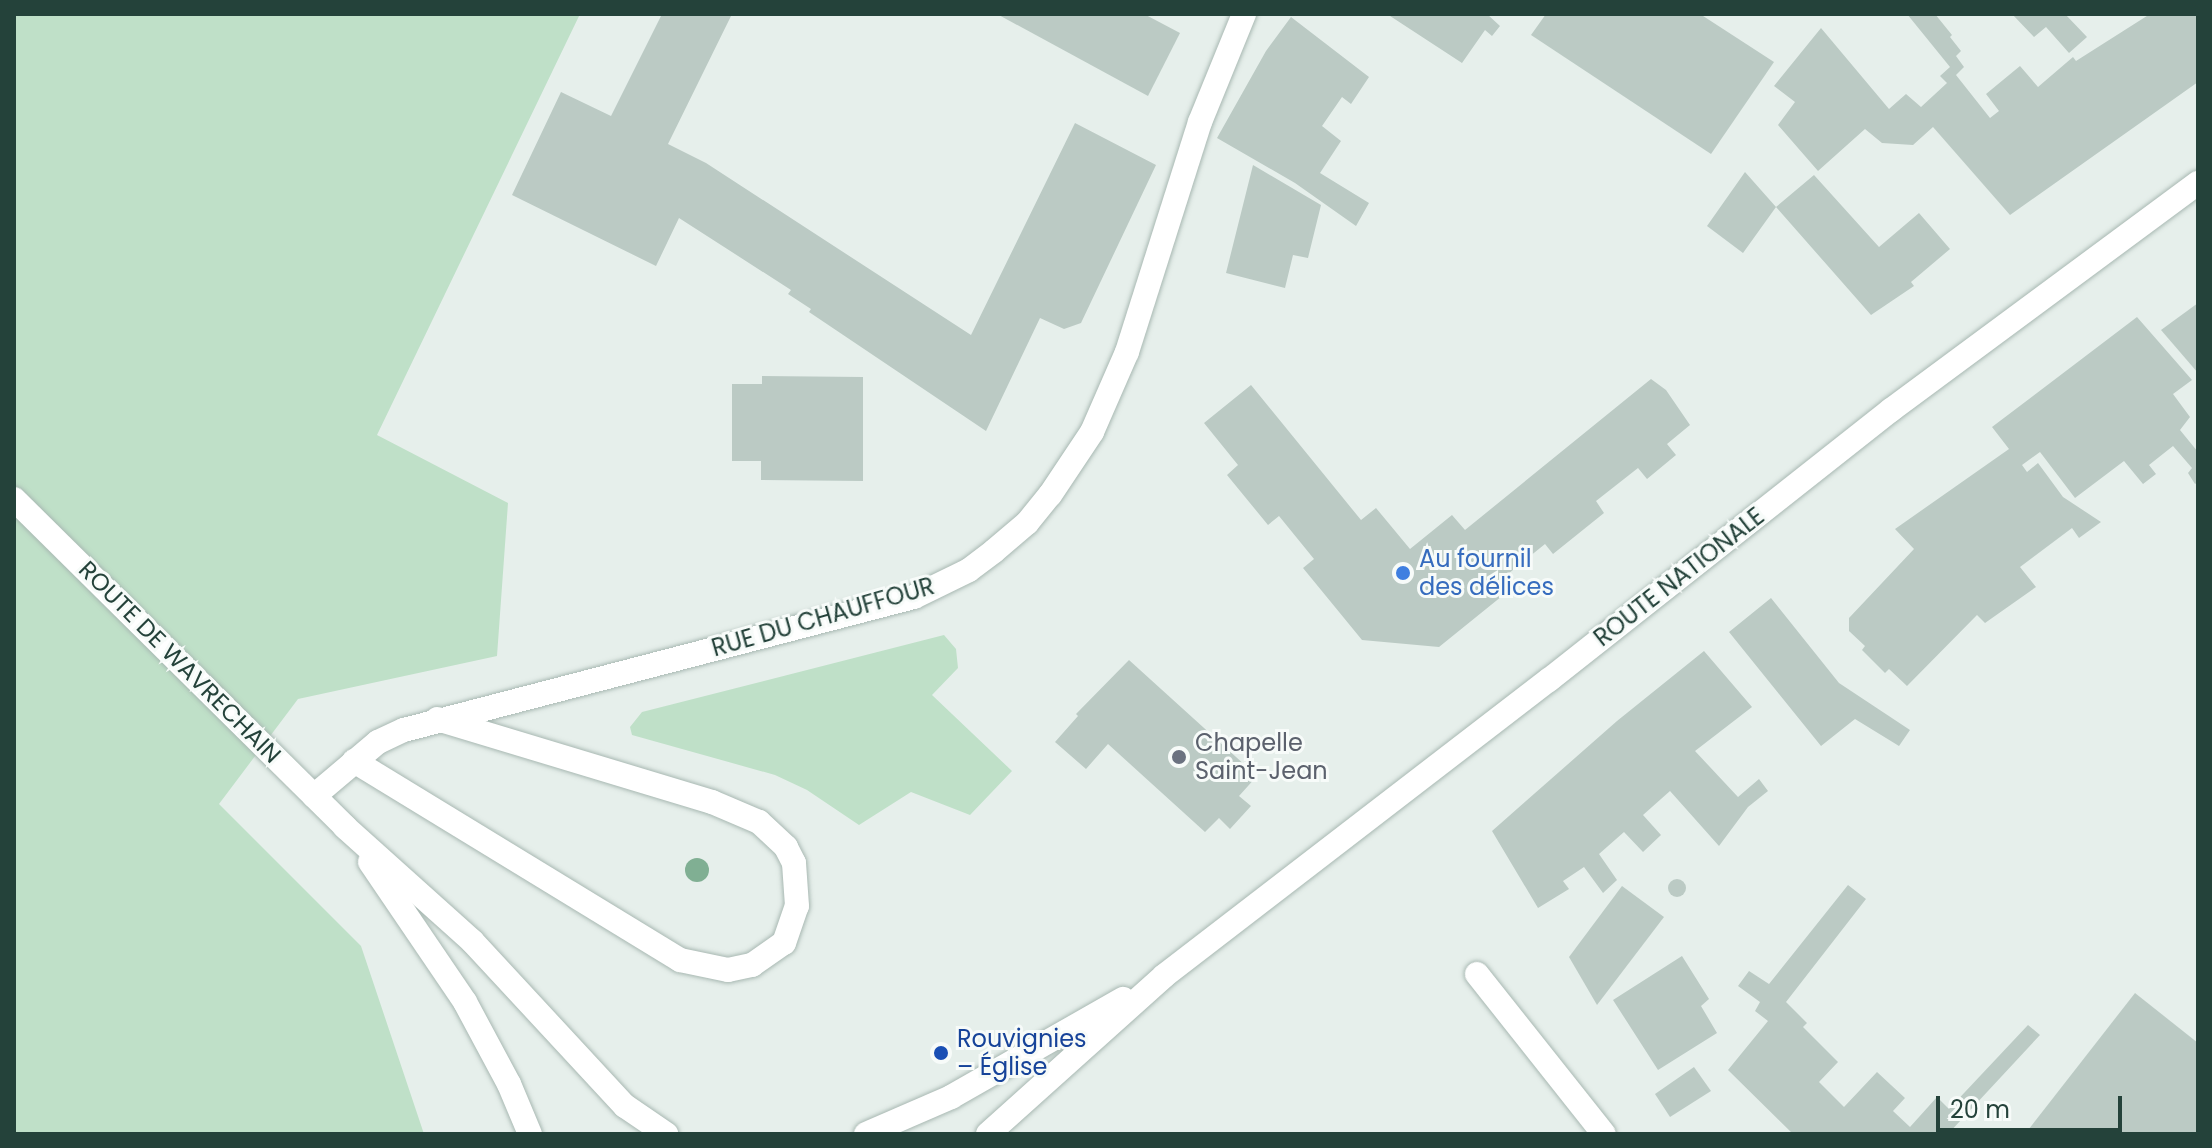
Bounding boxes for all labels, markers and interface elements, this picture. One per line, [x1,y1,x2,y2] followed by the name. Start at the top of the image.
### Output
[1588,502,1770,652] street label: ROUTE NATIONALE
[1419,545,1554,601] place label: Au fournil des délices
[73,555,287,769] street label: ROUTE DE WAVRECHAIN
[1394,564,1412,582] marker: Au fournil des délices
[708,571,938,663] street label: RUE DU CHAUFFOUR
[1195,729,1328,785] place label: Chapelle Saint-Jean
[1170,748,1188,766] marker: Chapelle Saint-Jean
[957,1025,1087,1081] place label: Rouvignies – Église
[932,1044,950,1062] marker: Rouvignies – Église
[1940,1080,2126,1130] scale bar
[1950,1093,2010,1126] text: 20 m

